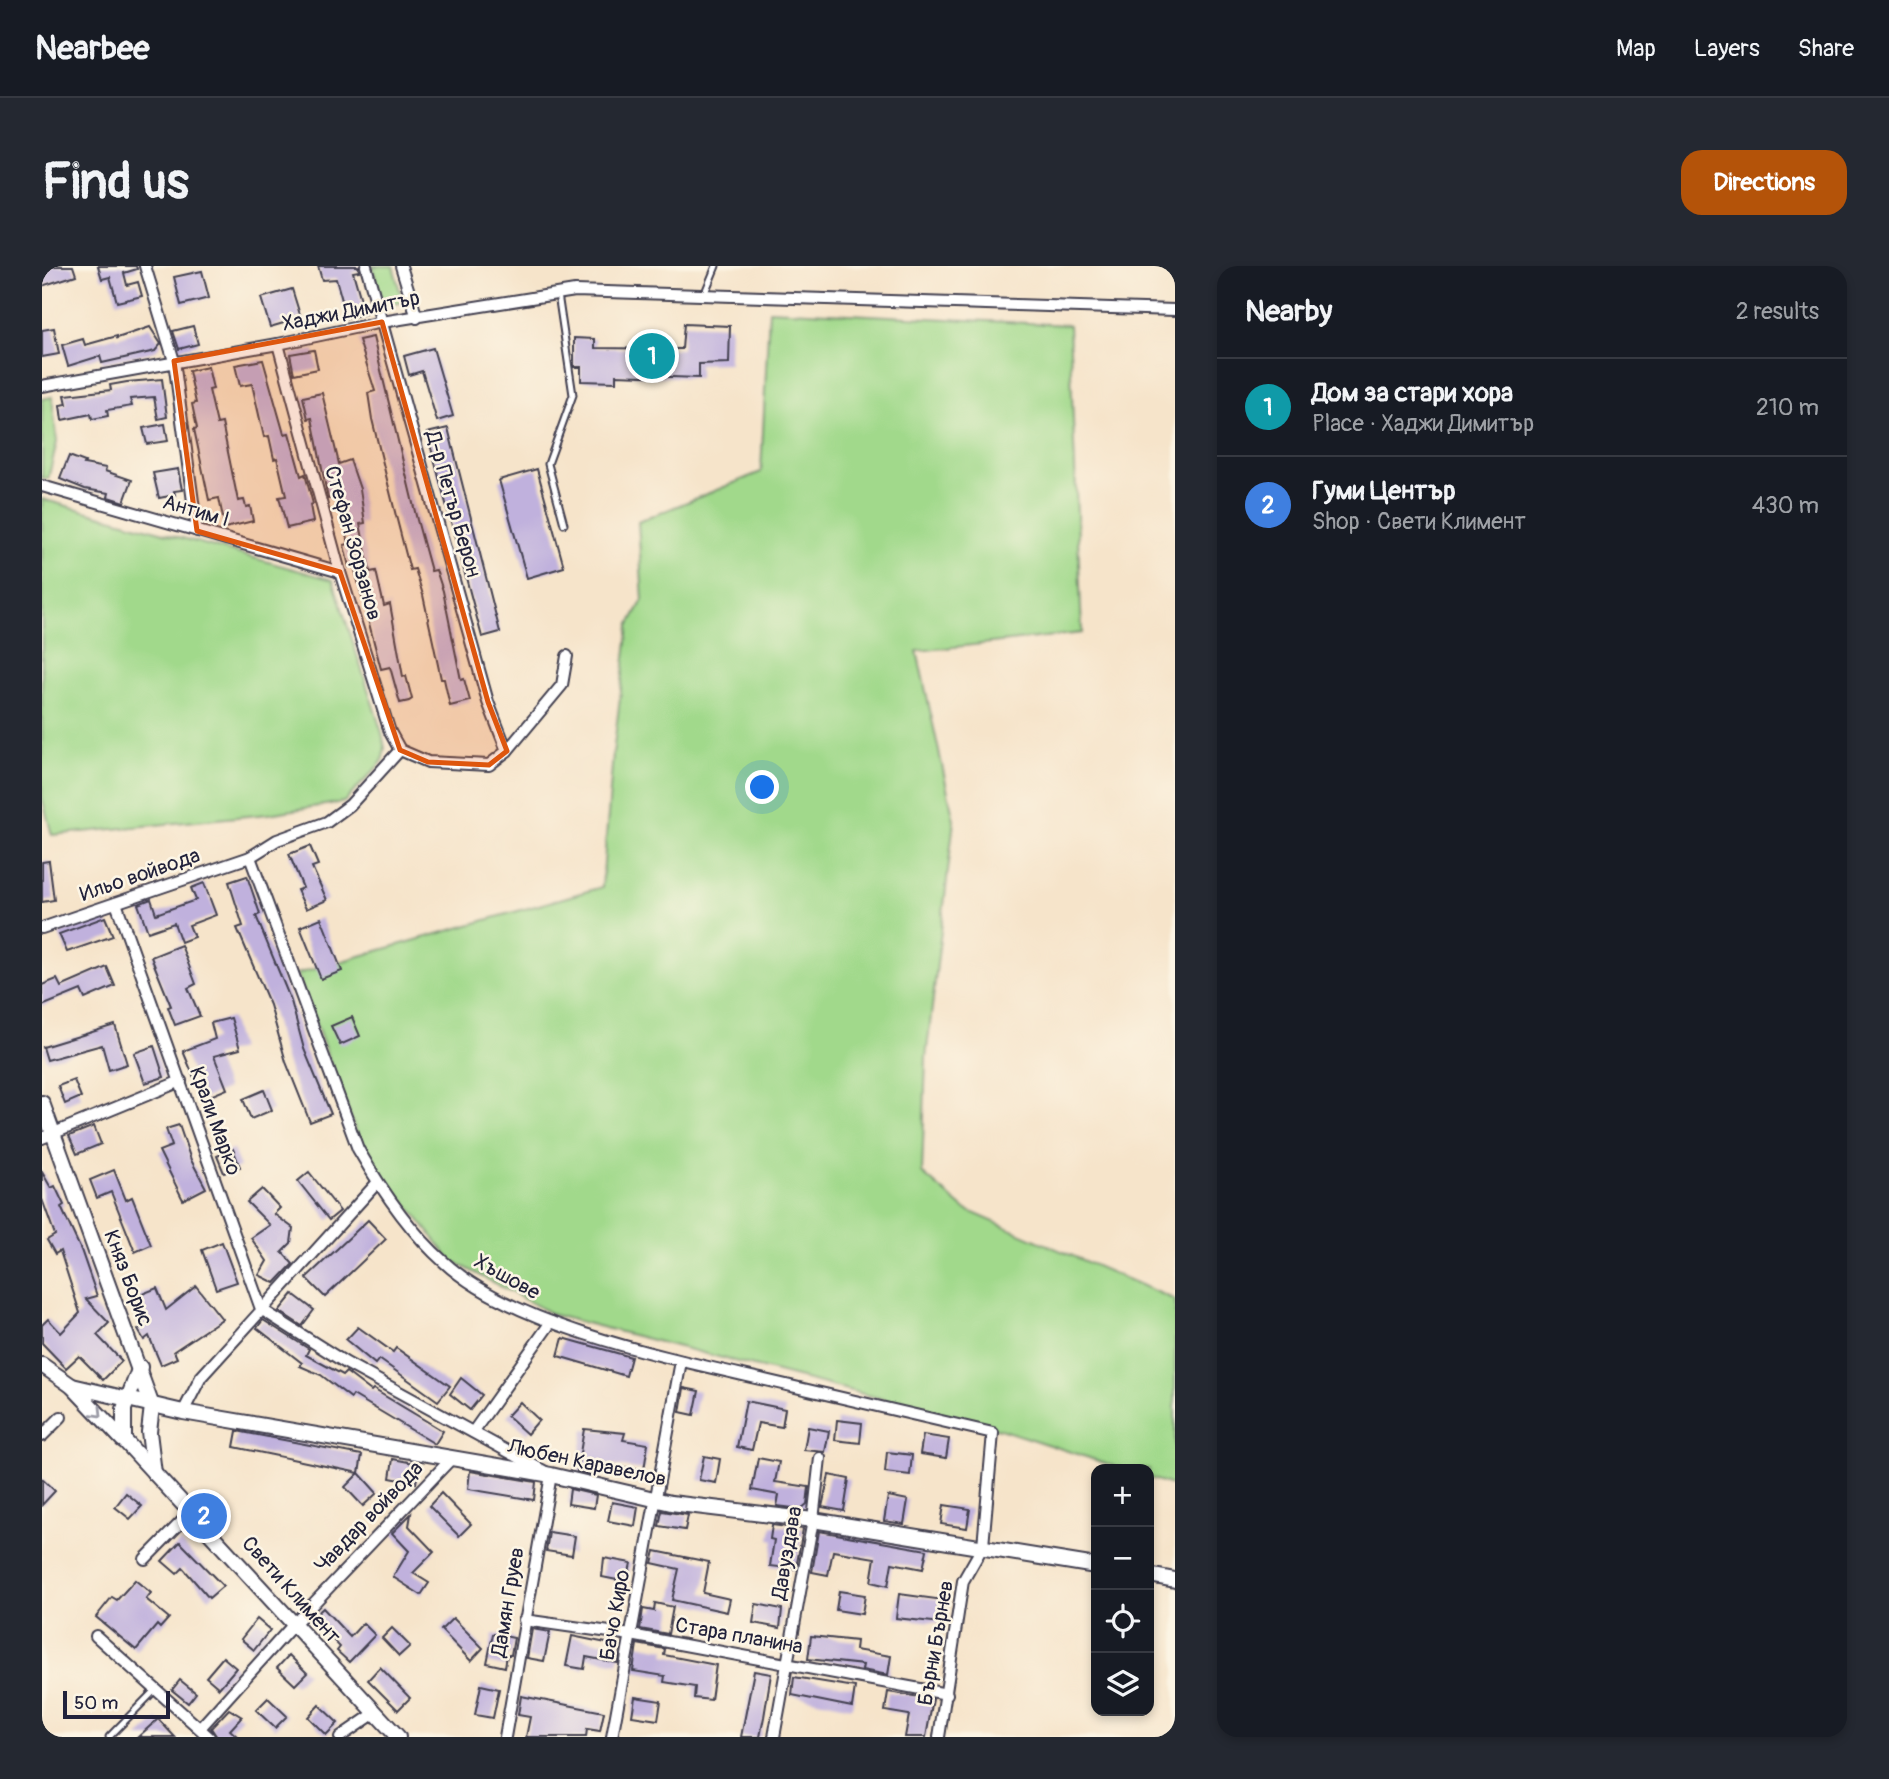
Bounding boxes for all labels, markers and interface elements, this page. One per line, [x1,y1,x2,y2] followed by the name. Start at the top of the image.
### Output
[35,28,149,69] text: Nearbee
[1616,34,1656,63] text: Map
[1694,34,1760,63] text: Layers
[1798,34,1854,63] text: Share
[1681,150,1847,215] button: Directions
[42,152,189,213] text: Find us
[280,284,422,338] street label: Хаджи Димитър
[1245,293,1332,330] text: Nearby
[1736,297,1819,326] text: 2 results
[629,330,675,382] pin: 1
[1312,377,1513,409] text: Дом за стари хора
[1264,393,1273,422] text: 1
[1756,393,1819,422] text: 210 m
[1312,409,1534,438] text: Place · Хаджи Димитър
[419,426,487,581] street label: Д-р Петър Берон
[318,463,388,623] street label: Стефан Зорзанов
[1312,475,1456,507] text: Гуми Център
[159,489,233,533] street label: Антим I
[1262,491,1274,520] text: 2
[1752,491,1819,520] text: 430 m
[1312,507,1526,536] text: Shop · Свети Климент
[745,770,779,804] your location
[77,842,203,908] street label: Ильо войвода
[183,1063,247,1179] street label: Крали Марко
[97,1226,159,1330] street label: Княз Борис
[469,1248,545,1306] street label: Хъшове
[89,1405,102,1418] one-way arrow
[504,1433,669,1493] street label: Любен Каравелов
[309,1455,429,1579] street label: Чавдар войвода
[1091,1464,1154,1716] map controls
[1091,1464,1154,1527] button: +
[181,1490,227,1542] pin: 2
[765,1504,808,1603] street label: Давуздава
[1091,1527,1154,1590] button: −
[236,1531,347,1650] street label: Свети Климент
[485,1545,531,1660] street label: Дамян Груев
[594,1568,636,1662] street label: Бачо Киро
[912,1578,960,1708] street label: Бърни Бърнев
[1091,1590,1154,1653] button: locate
[673,1612,805,1660] street label: Стара планина
[1091,1653,1154,1716] button: layers
[63,1688,170,1720] scale bar
[74,1691,118,1715] text: 50 m

